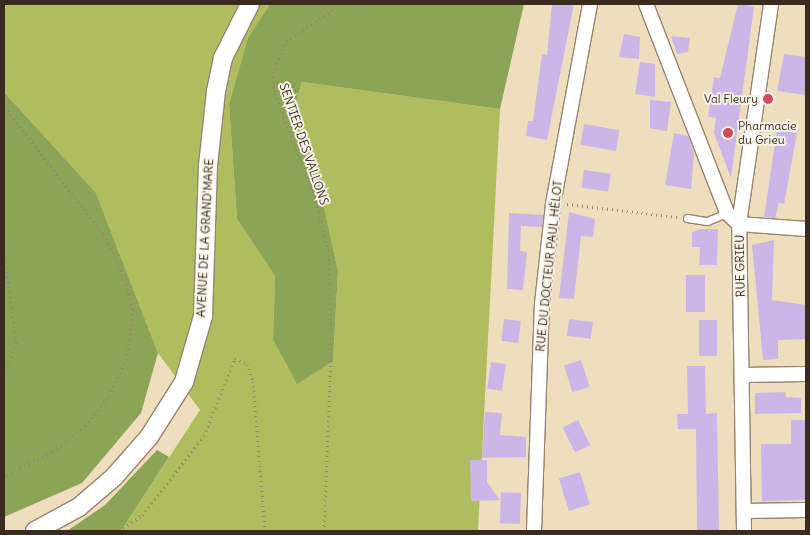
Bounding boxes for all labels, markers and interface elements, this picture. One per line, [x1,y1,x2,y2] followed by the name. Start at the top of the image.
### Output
[276,81,332,207] street label: SENTIER DES VALLONS
[704,92,758,106] place label: Val Fleury
[762,93,774,105] marker: Val Fleury
[738,119,796,147] place label: Pharmacie du Grieu
[722,127,734,139] marker: Pharmacie du Grieu
[194,158,216,318] street label: AVENUE DE LA GRAND'MARE
[533,180,565,352] street label: RUE DU DOCTEUR PAUL HÉLOT
[732,235,748,297] street label: RUE GRIEU

